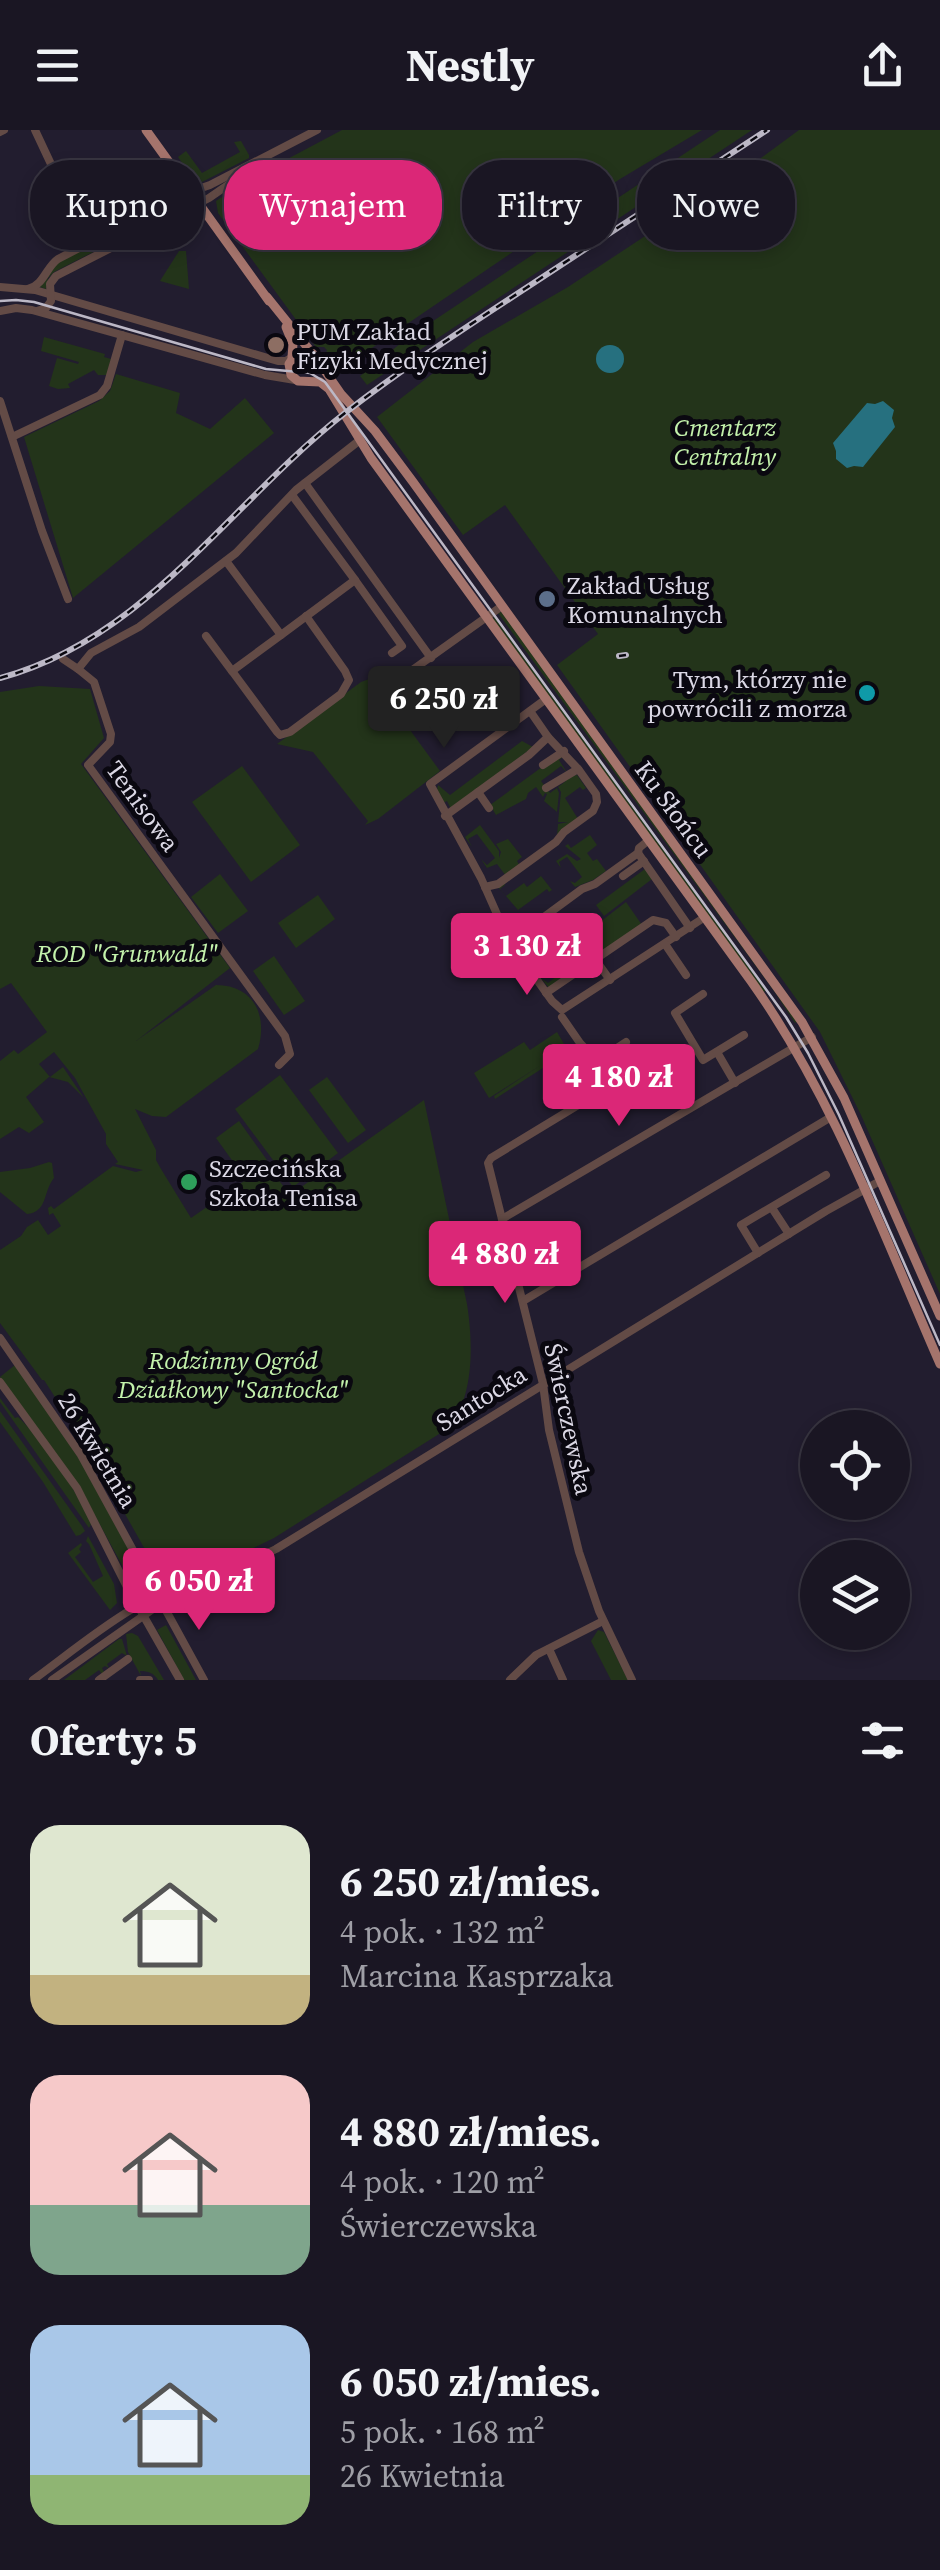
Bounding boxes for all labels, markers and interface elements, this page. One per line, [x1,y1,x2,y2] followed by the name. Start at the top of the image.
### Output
[405,34,535,96] text: Nestly
[30,38,85,93] icon: menu
[855,38,910,93] icon: share
[30,160,204,250] chip: Kupno
[224,160,442,250] chip: Wynajem
[462,160,617,250] chip: Filtry
[637,160,795,250] chip: Nowe
[296,314,488,377] place label: PUM Zakład Fizyki Medycznej
[265,334,287,356] marker: PUM Zakład Fizyki Medycznej
[674,410,777,473] park label: Cmentarz Centralny
[567,568,723,631] place label: Zakład Usług Komunalnych
[536,588,558,610] marker: Zakład Usług Komunalnych
[647,662,847,725] place label: Tym, którzy nie powrócili z morza
[341,666,547,751] pin: 6 250 zł
[390,676,498,720] text: 6 250 zł
[856,682,878,704] marker: Tym, którzy nie powrócili z morza
[98,754,188,859] street label: Tenisowa
[627,754,721,864] street label: Ku Słońcu
[424,913,630,998] pin: 3 130 zł
[473,923,581,967] text: 3 130 zł
[35,936,218,970] park label: ROD "Grunwald"
[516,1044,722,1129] pin: 4 180 zł
[565,1054,673,1098] text: 4 180 zł
[209,1151,358,1214] place label: Szczecińska Szkoła Tenisa
[178,1171,200,1193] marker: Szczecińska Szkoła Tenisa
[402,1221,608,1306] pin: 4 880 zł
[451,1231,559,1275] text: 4 880 zł
[536,1340,602,1498] street label: Świerczewska
[117,1343,349,1406] park label: Rodzinny Ogród Działkowy "Santocka"
[429,1357,533,1439] street label: Santocka
[50,1386,146,1514] street label: 26 Kwietnia
[800,1410,910,1650] map controls
[800,1410,910,1520] button: locate
[800,1540,910,1650] button: layers
[96,1548,302,1633] pin: 6 050 zł
[145,1558,253,1602] text: 6 050 zł
[30,1711,197,1769] text: Oferty: 5
[855,1713,910,1768] icon: filters
[340,1852,602,1910] text: 6 250 zł/mies.
[110,1865,230,1985] icon: home
[340,1910,545,1954] text: 4 pok. · 132 m²
[340,1954,614,1998] text: Marcina Kasprzaka
[340,2102,602,2160] text: 4 880 zł/mies.
[110,2115,230,2235] icon: home
[340,2160,545,2204] text: 4 pok. · 120 m²
[340,2204,537,2248] text: Świerczewska
[340,2352,602,2410] text: 6 050 zł/mies.
[110,2365,230,2485] icon: home
[340,2410,545,2454] text: 5 pok. · 168 m²
[340,2454,505,2498] text: 26 Kwietnia

